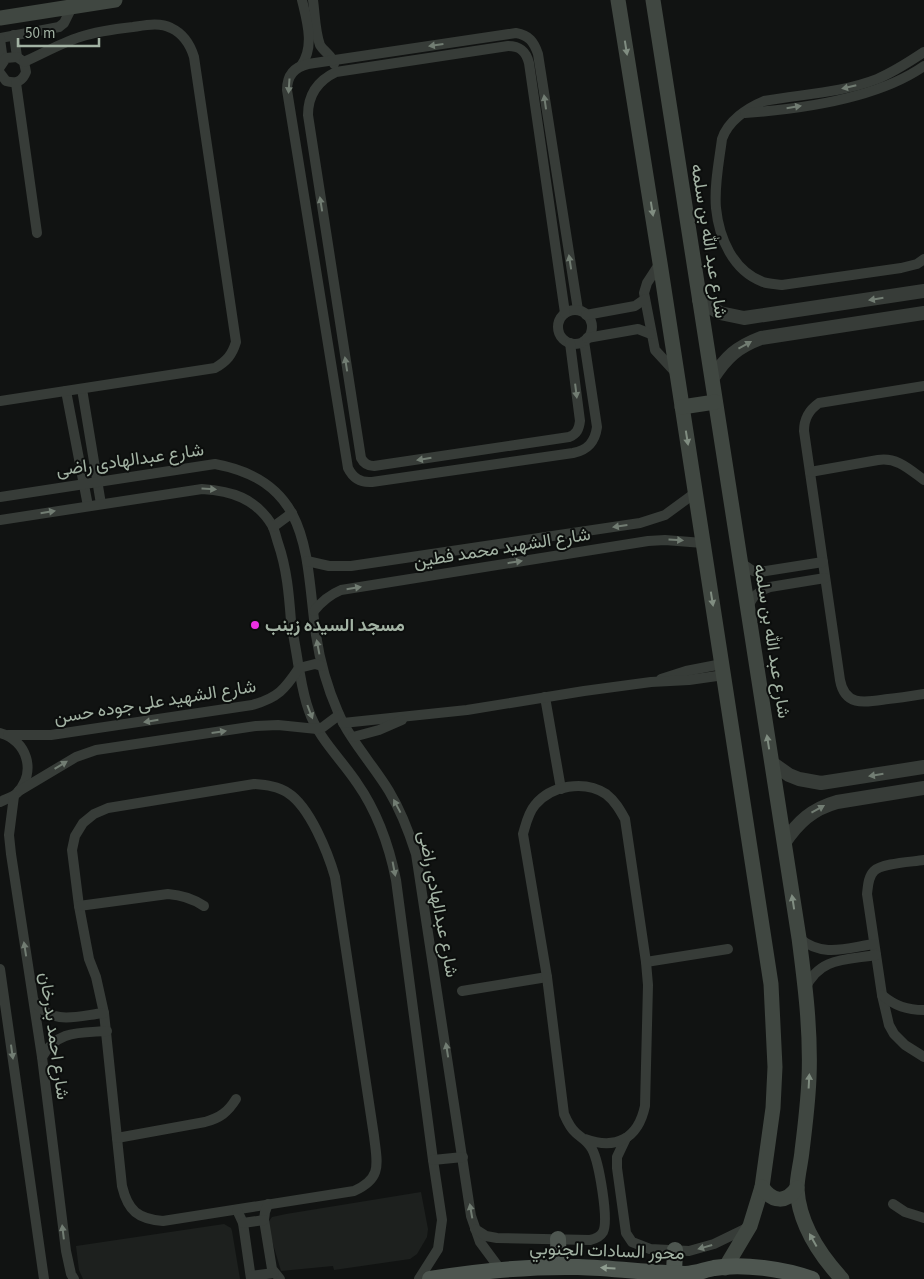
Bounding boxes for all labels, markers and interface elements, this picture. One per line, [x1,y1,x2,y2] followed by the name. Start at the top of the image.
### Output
[18,15,99,47] scale bar
[25,23,55,44] text: 50 m
[622,40,630,56] one-way arrow
[427,41,443,49] one-way arrow
[284,79,292,95] one-way arrow
[841,83,856,91] one-way arrow
[541,93,549,109] one-way arrow
[786,103,802,111] one-way arrow
[684,162,734,320] street label: شارع عبد الله بن سلمه
[317,195,325,211] one-way arrow
[648,201,656,217] one-way arrow
[566,254,574,270] one-way arrow
[867,295,883,303] one-way arrow
[738,341,753,349] one-way arrow
[342,356,350,372] one-way arrow
[572,383,580,399] one-way arrow
[683,431,691,447] one-way arrow
[55,437,205,483] street label: شارع عبدالهادى راضى
[416,455,432,463] one-way arrow
[201,486,217,494] one-way arrow
[41,508,57,516] one-way arrow
[412,522,592,574] street label: شارع الشهيد محمد فطين
[611,522,627,530] one-way arrow
[668,537,684,545] one-way arrow
[507,558,523,566] one-way arrow
[747,562,797,720] street label: شارع عبد الله بن سلمه
[347,583,363,591] one-way arrow
[708,591,716,607] one-way arrow
[265,613,405,638] place label: مسجد السيده زينب
[249,619,261,631] marker: مسجد السيده زينب
[314,638,322,654] one-way arrow
[52,674,258,730] street label: شارع الشهيد على جوده حسن
[306,705,314,720] one-way arrow
[142,717,158,725] one-way arrow
[211,728,227,736] one-way arrow
[764,733,772,749] one-way arrow
[54,761,67,770] one-way arrow
[867,771,883,779] one-way arrow
[393,799,401,814] one-way arrow
[810,805,825,813] one-way arrow
[412,829,464,979] street label: شارع عبدالهادى راضى
[390,861,398,877] one-way arrow
[789,894,797,910] one-way arrow
[21,941,29,957] one-way arrow
[33,971,75,1101] street label: شارع احمد بدرخان
[442,1042,450,1058] one-way arrow
[8,1045,16,1061] one-way arrow
[805,1073,813,1089] one-way arrow
[466,1203,474,1219] one-way arrow
[59,1224,67,1240] one-way arrow
[809,1233,817,1247] one-way arrow
[529,1236,685,1268] street label: محور السادات الجنوبي
[698,1243,713,1251] one-way arrow
[600,1264,616,1272] one-way arrow

